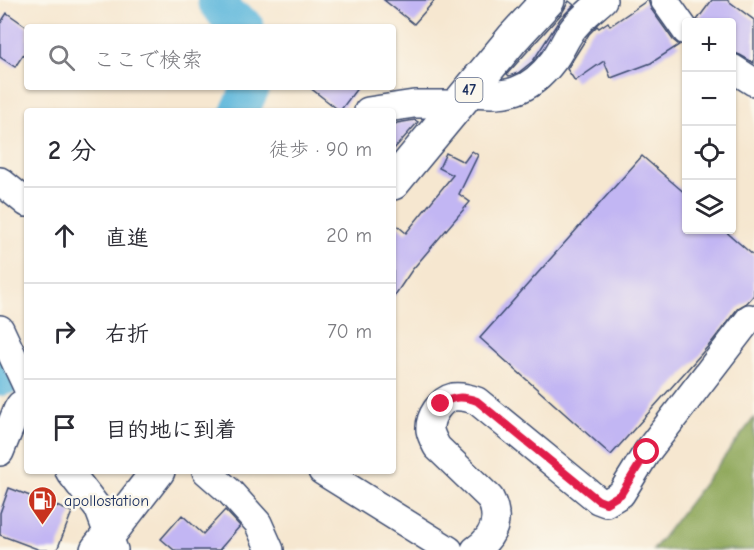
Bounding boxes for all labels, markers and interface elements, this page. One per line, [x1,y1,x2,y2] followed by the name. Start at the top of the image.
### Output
[682,18,736,234] map controls
[682,18,736,72] button: +
[24,24,396,90] search box
[45,41,78,74] icon: search
[93,47,203,73] text: ここで検索
[682,72,736,126] button: −
[456,78,482,102] road number: 47
[682,126,736,180] button: locate
[48,136,96,166] text: 2 分
[269,138,372,161] text: 徒歩 · 90 m
[682,180,736,234] button: layers
[48,219,81,252] icon: ahead
[326,224,372,247] text: 20 m
[105,225,149,251] text: 直進
[48,315,81,348] icon: right
[327,320,372,343] text: 70 m
[105,321,149,347] text: 右折
[427,390,453,416] route end
[48,411,81,444] icon: arrive
[105,417,237,443] text: 目的地に到着
[633,438,659,464] route start
[27,484,59,526] fuel station icon: apollostation
[64,492,149,510] place label: apollostation

